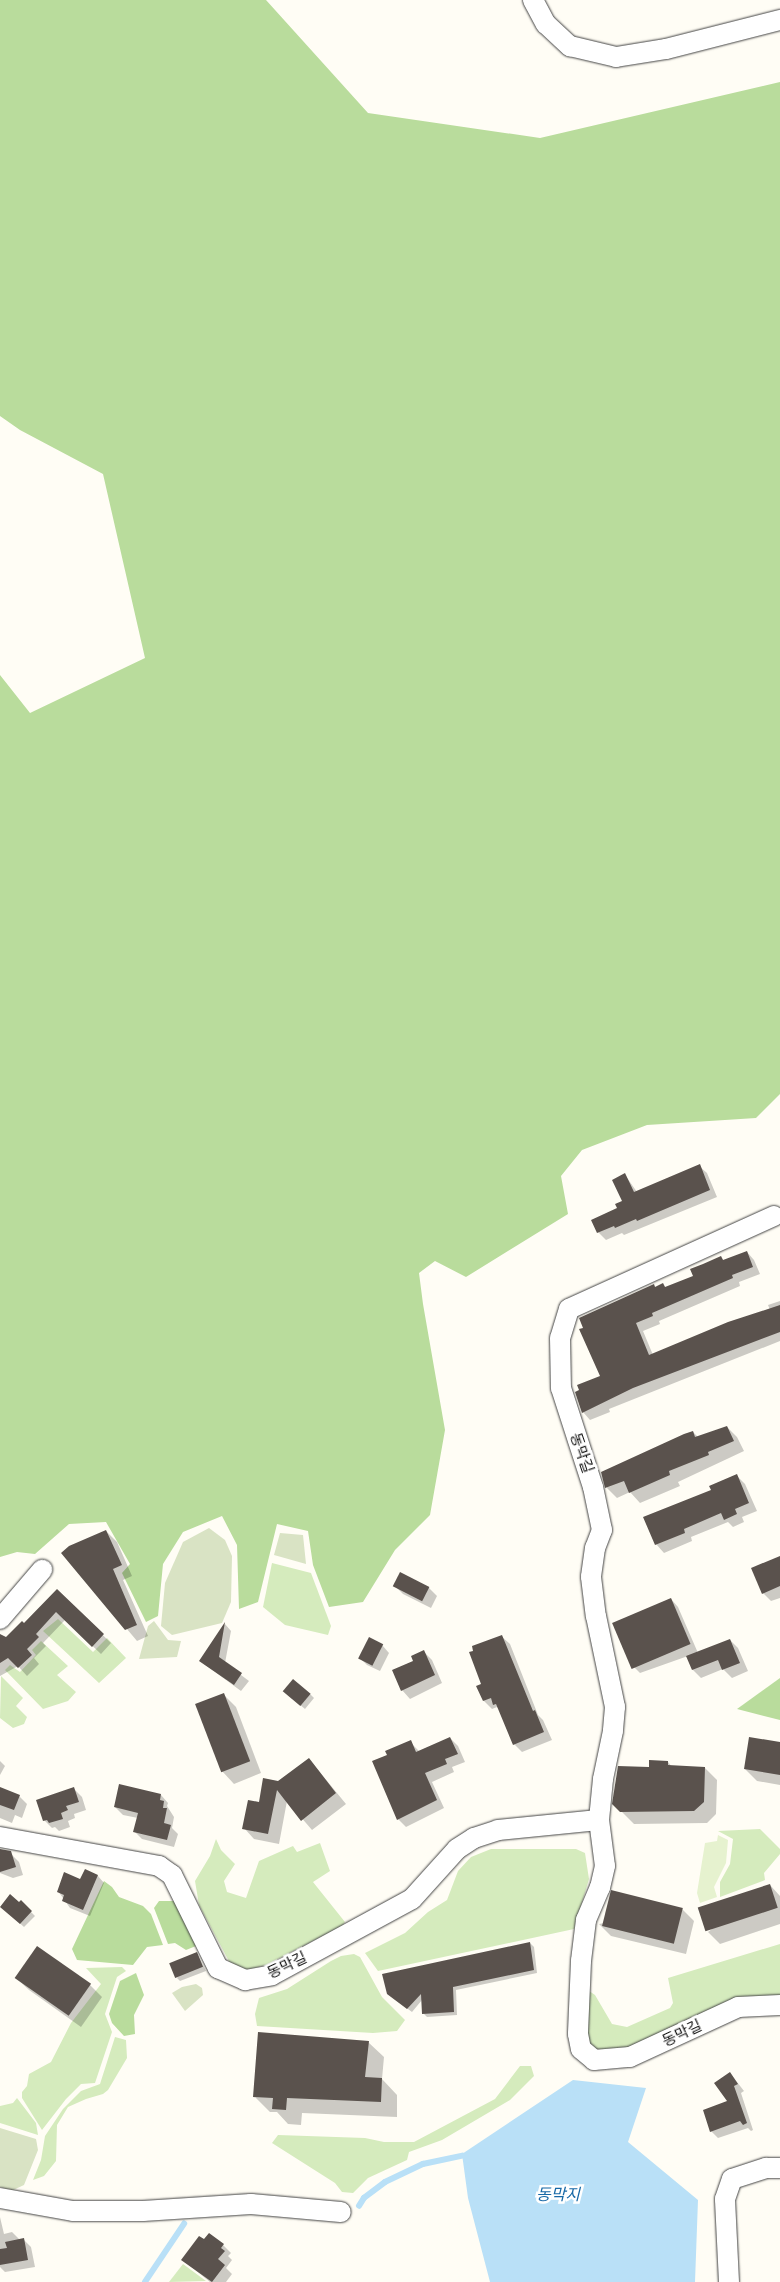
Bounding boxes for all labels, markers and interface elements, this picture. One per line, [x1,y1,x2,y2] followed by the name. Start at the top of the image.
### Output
[567,1430,597,1476] street label: 동막길
[264,1948,310,1982] street label: 동막길
[659,2016,705,2050] street label: 동막길
[536,2184,580,2204] water label: 동막지

